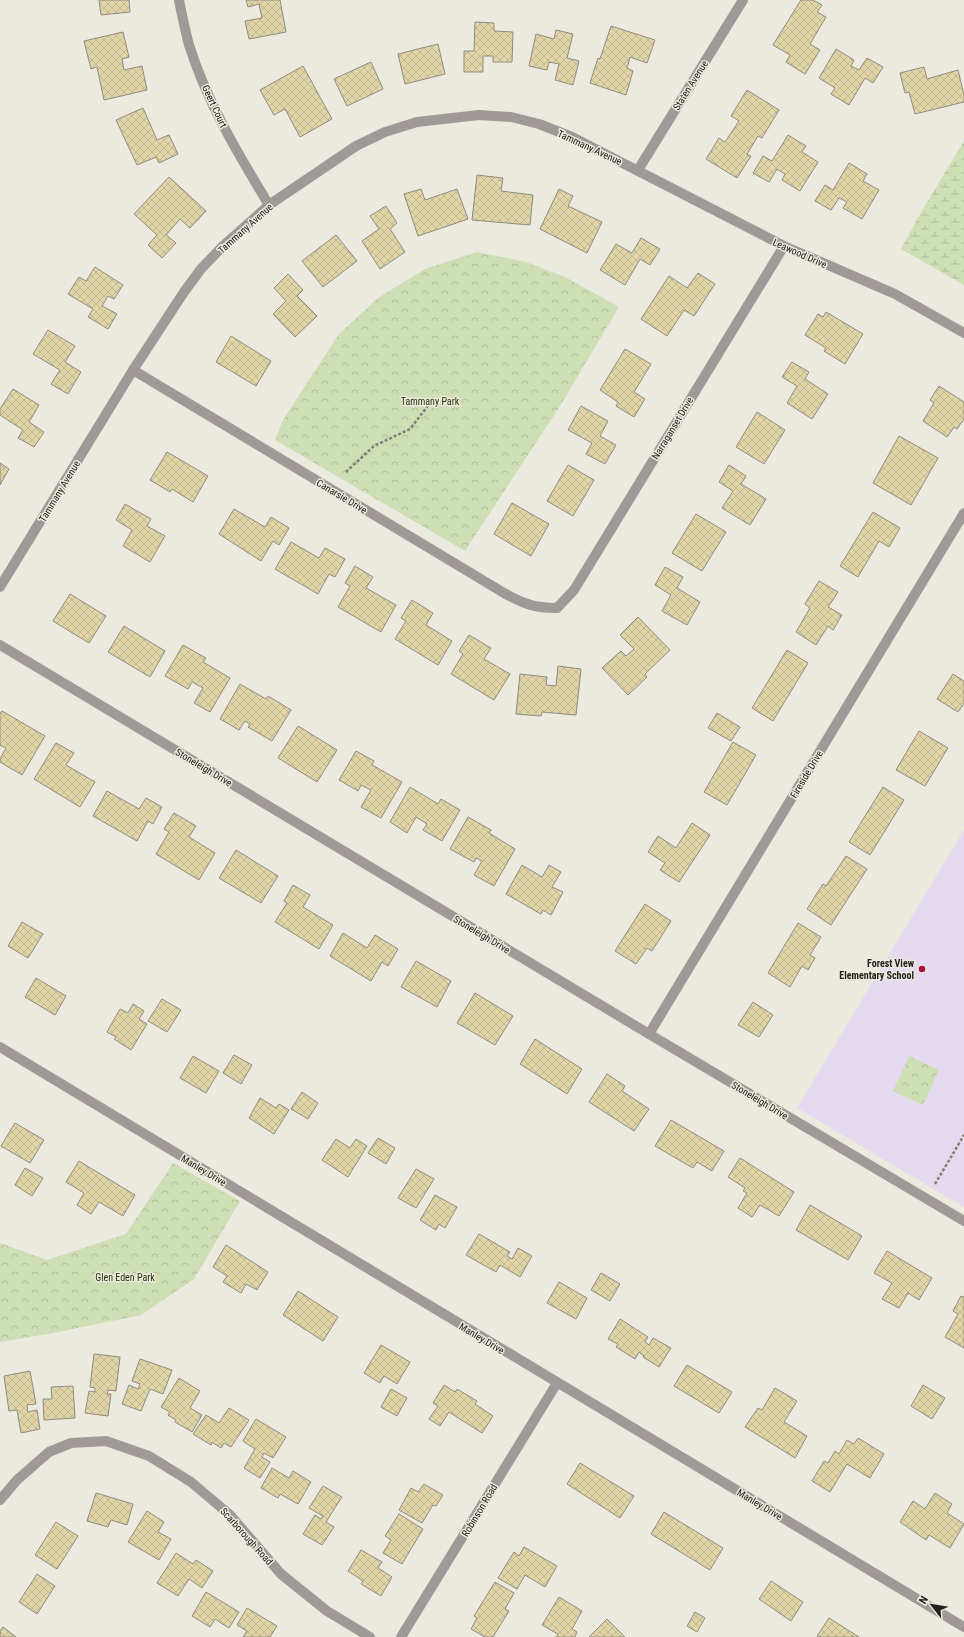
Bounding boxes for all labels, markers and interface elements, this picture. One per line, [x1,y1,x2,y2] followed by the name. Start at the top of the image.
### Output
[671,58,710,112] street label: Staten Avenue
[200,83,229,129] street label: Geert Court
[556,128,624,167] street label: Tammany Avenue
[216,201,275,256] street label: Tammany Avenue
[771,237,829,270] street label: Leawood Drive
[650,395,696,461] street label: Narraganset Drive
[401,396,460,407] park label: Tammany Park
[37,458,82,524] street label: Tammany Avenue
[315,477,369,516] street label: Canarsie Drive
[174,746,234,789] street label: Stoneleigh Drive
[788,748,825,800] street label: Fireside Drive
[452,913,512,956] street label: Stoneleigh Drive
[839,958,915,981] place label: Forest View Elementary School
[917,964,927,974] marker: Forest View Elementary School
[730,1079,790,1122] street label: Stoneleigh Drive
[179,1153,228,1188] street label: Manley Drive
[95,1272,155,1283] park label: Glen Eden Park
[457,1321,506,1356] street label: Manley Drive
[459,1482,499,1538] street label: Robinson Road
[735,1487,784,1522] street label: Manley Drive
[218,1506,275,1567] street label: Scarborough Road
[912,1585,952,1625] north arrow
[917,1594,931,1606] text: N

